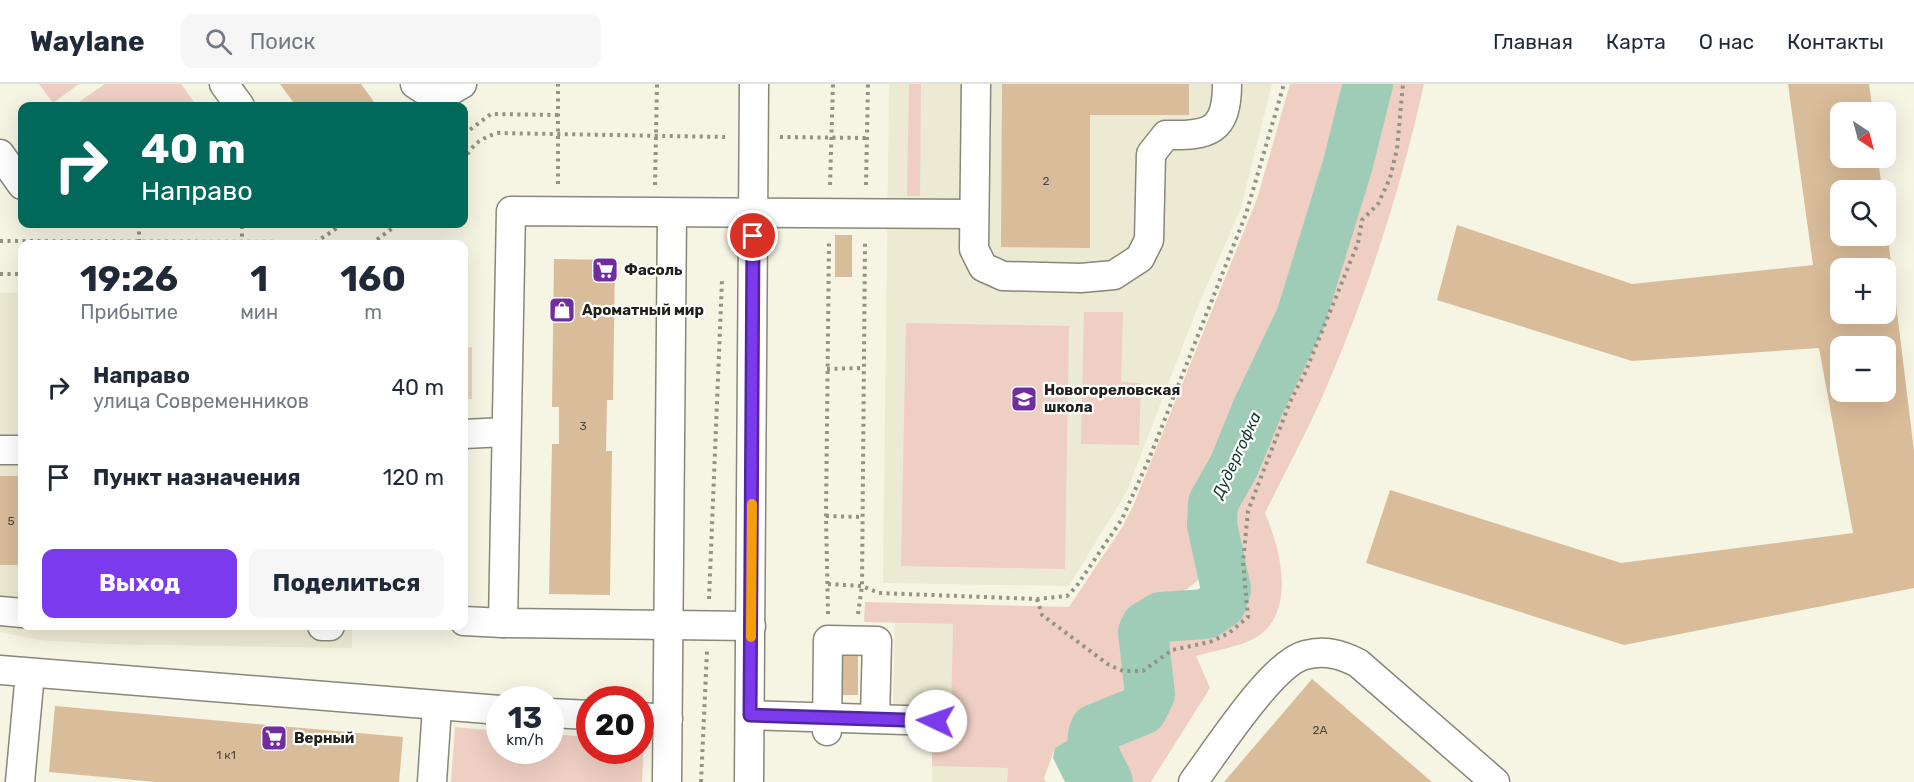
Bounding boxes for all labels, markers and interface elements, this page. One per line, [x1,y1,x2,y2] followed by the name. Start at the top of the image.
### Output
[181,14,601,68] search box
[30,25,145,58] text: Waylane
[202,25,235,58] icon: search
[250,28,315,55] text: Поиск
[1493,29,1573,54] text: Главная
[1606,29,1666,54] text: Карта
[1699,29,1754,54] text: О нас
[1787,29,1884,54] text: Контакты
[1830,102,1896,168] north arrow
[1830,102,1896,402] map controls
[141,124,246,174] text: 40 m
[42,126,120,204] icon: right
[1042,174,1050,188] house number: 2
[141,175,253,207] text: Направо
[1830,180,1896,246] button: search
[727,210,778,261] pin
[736,219,769,252] icon: arrive
[590,255,620,285] supermarket icon: Фасоль
[80,257,178,300] text: 19:26
[250,257,268,300] text: 1
[340,257,406,300] text: 160
[1830,258,1896,324] button: +
[624,261,683,279] place label: Фасоль
[547,295,577,325] shop icon: Ароматный мир
[80,300,178,324] text: Прибытие
[240,300,278,324] text: мин
[364,300,382,324] text: m
[582,301,704,319] place label: Ароматный мир
[1830,336,1896,402] button: −
[93,362,190,389] text: Направо
[42,371,75,404] icon: right
[391,374,444,401] text: 40 m
[1044,381,1180,416] place label: Новогореловская школа
[1009,384,1039,414] school or university icon: Новогореловская школа
[93,389,309,413] text: улица Современников
[1207,409,1265,503] water label: Дудергофка
[579,419,587,433] house number: 3
[42,461,75,494] icon: arrive
[93,464,301,491] text: Пункт назначения
[383,464,444,491] text: 120 m
[7,514,15,528] house number: 5
[42,549,237,618] button: Выход
[249,549,444,618] button: Поделиться
[576,686,654,764] speed limit sign: 20
[904,689,968,753] position arrow
[508,700,542,736] text: 13
[259,723,289,753] supermarket icon: Верный
[1312,723,1328,737] house number: 2А
[294,729,354,747] place label: Верный
[506,731,544,749] text: km/h
[216,748,236,762] house number: 1 к1

